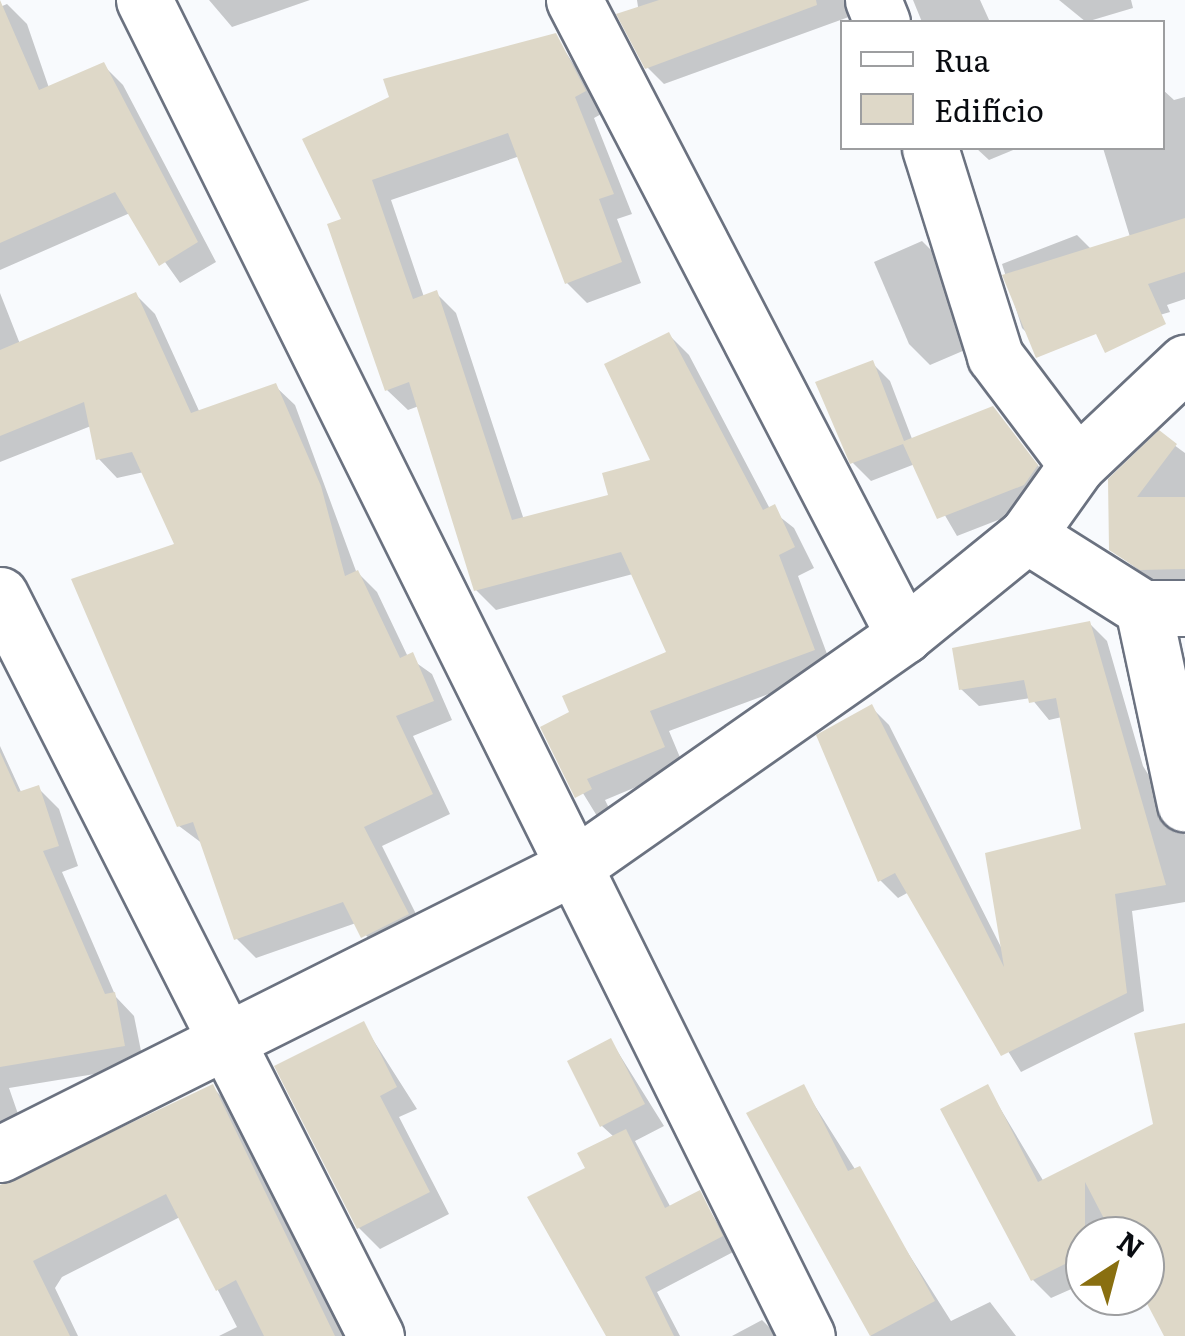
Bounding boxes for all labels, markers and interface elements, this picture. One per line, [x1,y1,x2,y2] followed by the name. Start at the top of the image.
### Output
[840,20,1165,150] legend
[934,37,990,81] text: Rua
[934,87,1044,131] text: Edifício
[1065,1216,1165,1316] north arrow
[1110,1219,1153,1267] text: N

